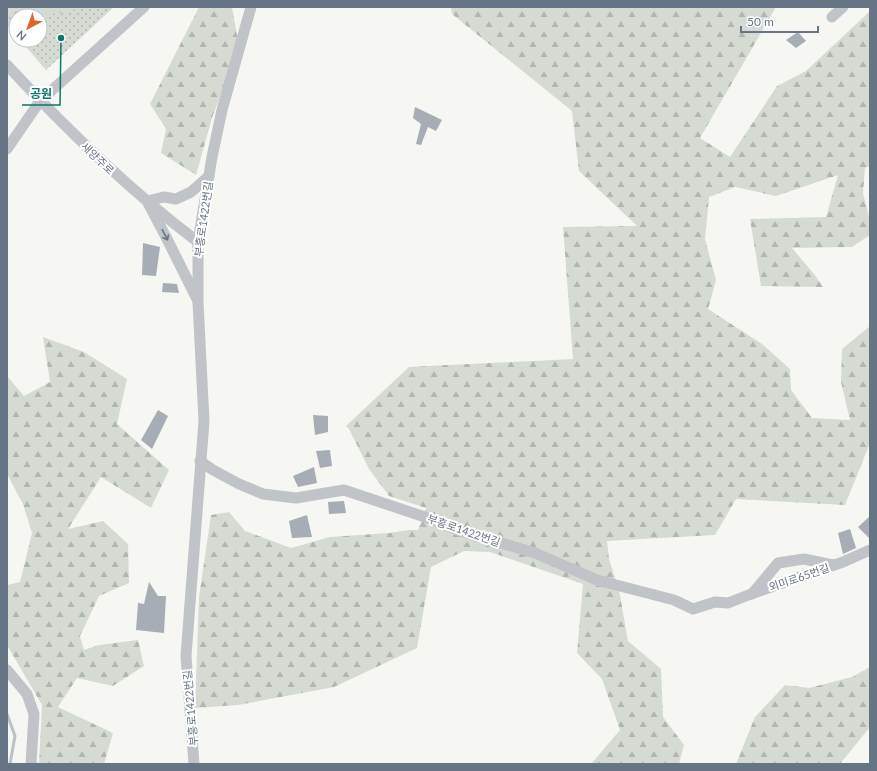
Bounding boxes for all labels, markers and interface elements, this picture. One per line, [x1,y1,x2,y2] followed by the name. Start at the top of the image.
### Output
[8,8,48,48] north arrow
[741,8,818,34] scale bar
[747,14,774,29] text: 50 m
[14,28,29,44] text: N
[22,81,60,105] callout: 공원
[30,86,52,101] text: 공원
[79,139,117,177] street label: 새양주로
[191,180,215,258] street label: 부흥로1422번길
[162,229,170,241] one-way arrow
[426,511,502,549] street label: 부흥로1422번길
[767,561,831,593] street label: 외미로65번길
[180,670,200,746] street label: 부흥로1422번길

